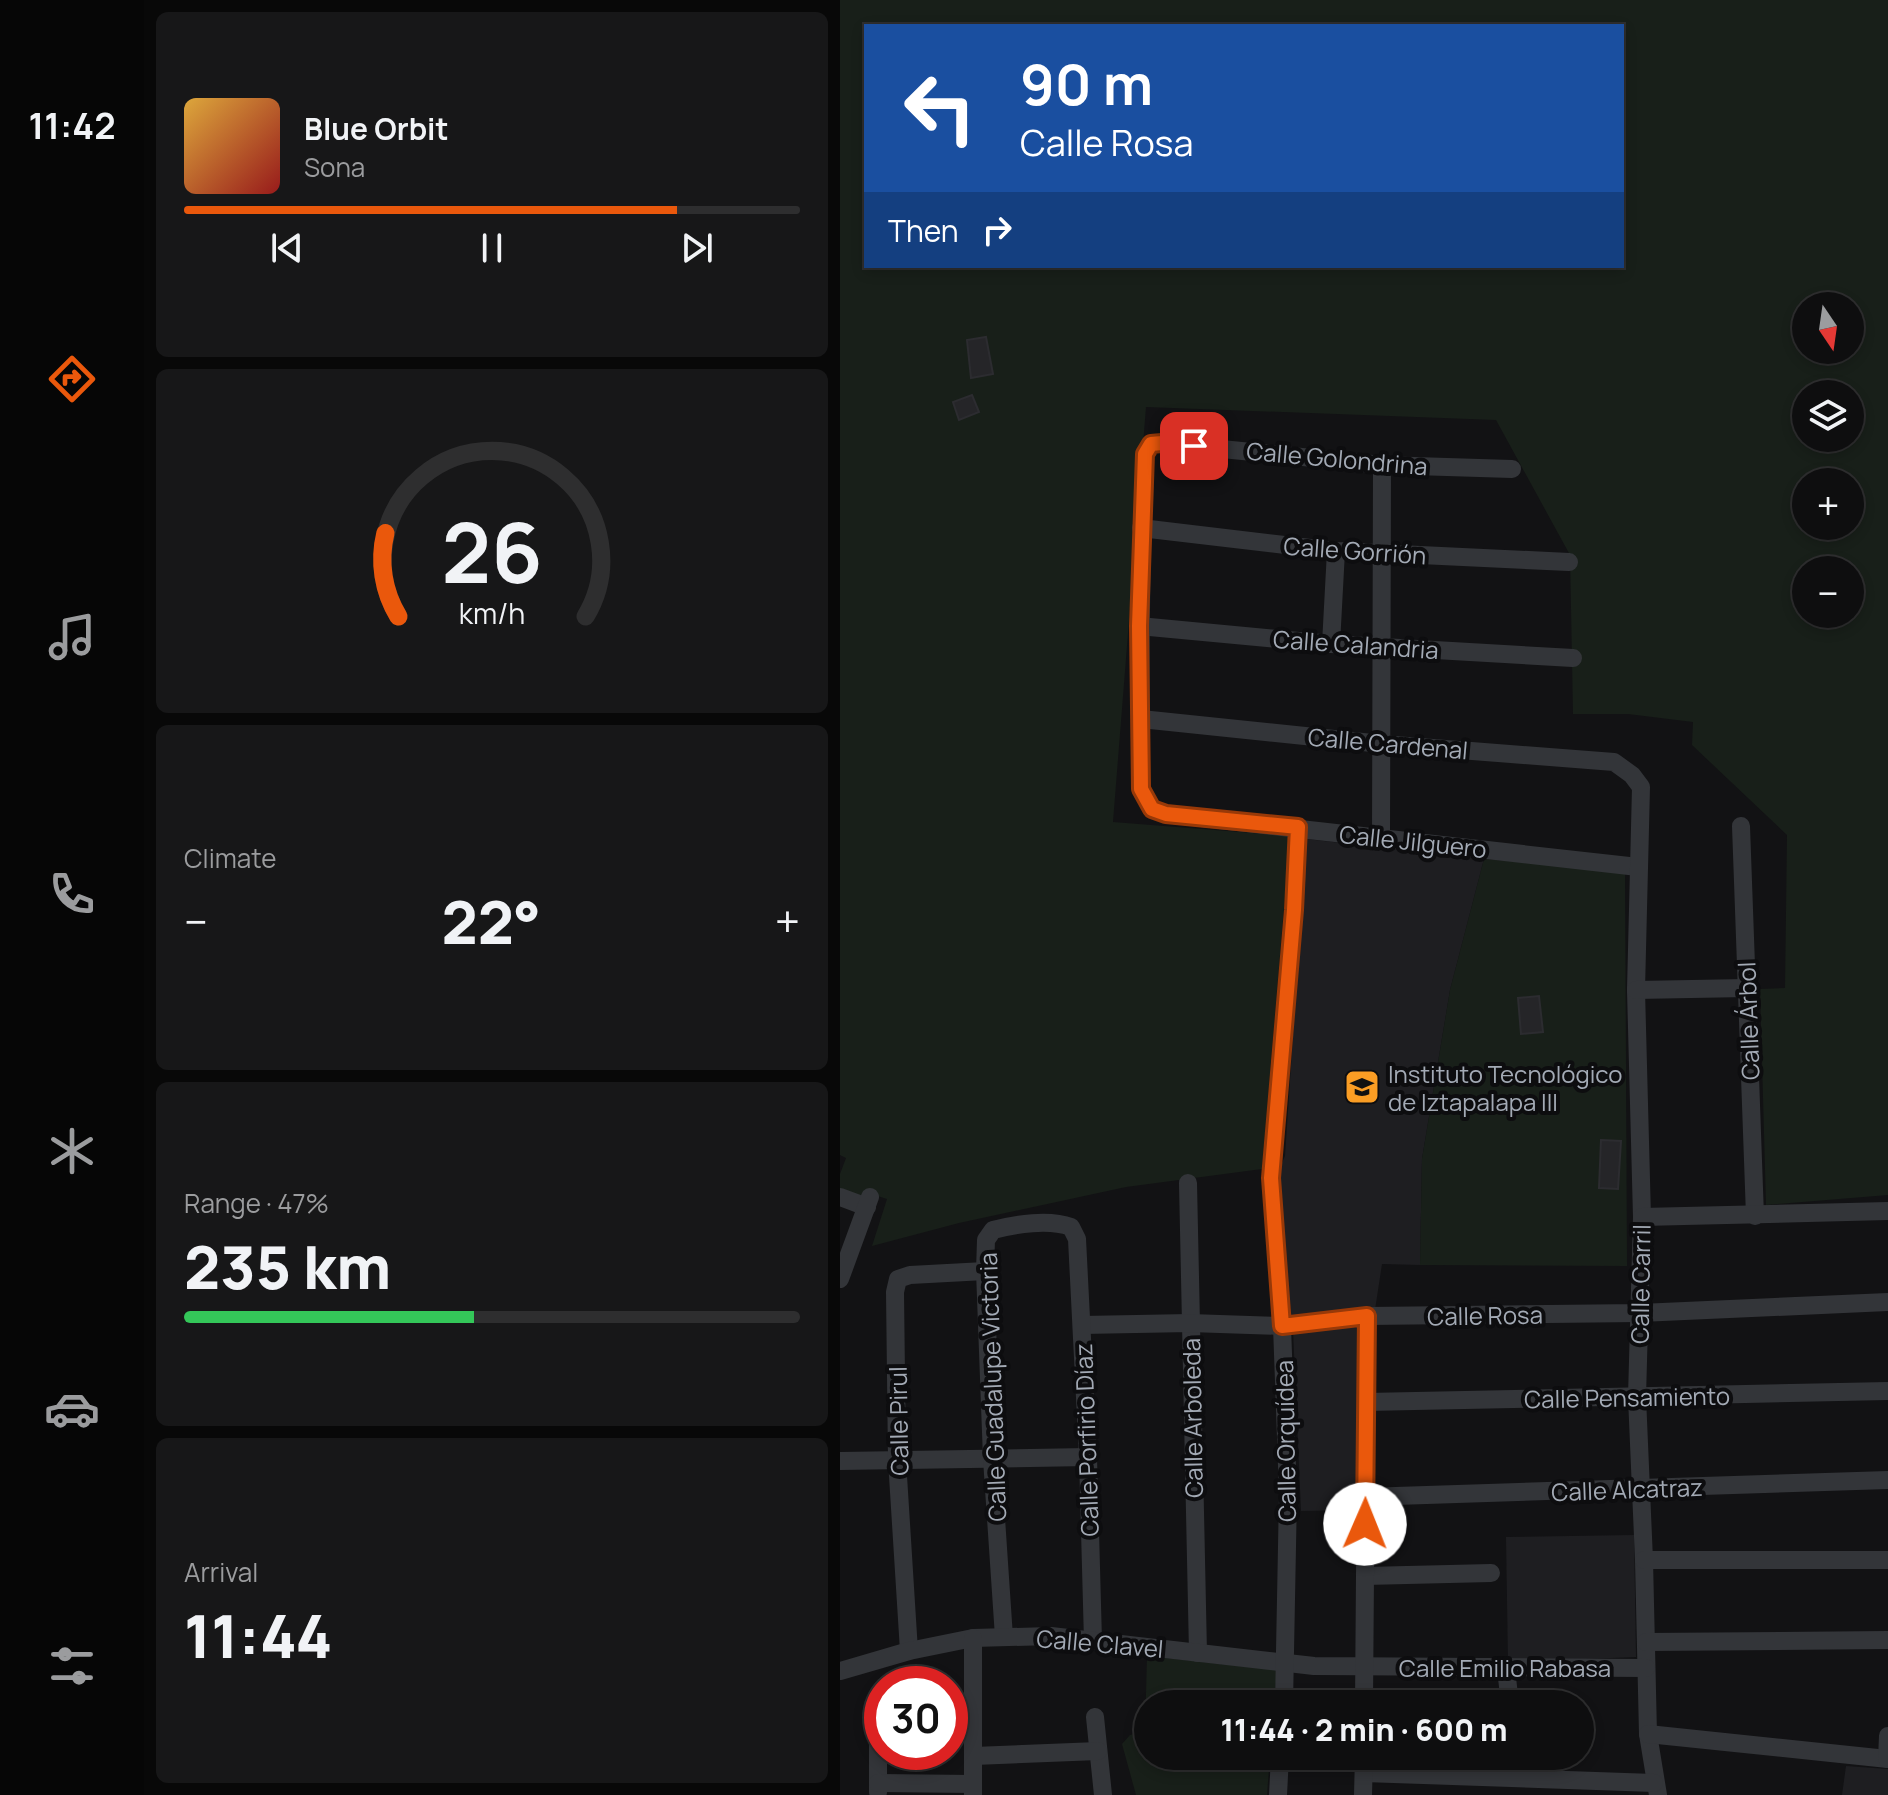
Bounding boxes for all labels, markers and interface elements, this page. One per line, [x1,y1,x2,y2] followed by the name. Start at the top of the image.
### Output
[1020,45,1153,122] text: 90 m
[888,56,992,160] icon: left
[28,101,116,150] text: 11:42
[304,108,449,149] text: Blue Orbit
[1020,118,1194,167] text: Calle Rosa
[304,149,365,185] text: Sona
[975,208,1019,252] icon: right
[888,210,959,251] text: Then
[265,226,309,270] icon: previous
[470,226,514,270] icon: pause
[675,226,719,270] icon: next
[1792,292,1864,364] north arrow
[1792,292,1864,628] map controls
[44,351,100,407] icon: directions
[1792,380,1864,452] button: layers
[1160,412,1228,480] pin
[1172,424,1216,468] icon: arrive
[1245,434,1429,482] street label: Calle Golondrina
[1792,468,1864,540] button: +
[441,493,543,607] text: 26
[1283,529,1427,571] street label: Calle Gorrión
[1792,556,1864,628] button: −
[459,594,525,633] text: km/h
[44,609,100,665] icon: music
[1272,622,1440,666] street label: Calle Calandria
[1307,720,1469,766] street label: Calle Cardenal
[1338,817,1488,865] street label: Calle Jilguero
[184,840,276,876] text: Climate
[44,866,100,922] icon: phone
[441,880,541,962] text: 22°
[184,891,208,951] text: −
[775,891,800,951] text: +
[1729,961,1767,1081] street label: Calle Árbol
[1388,1057,1623,1118] place label: Instituto Tecnológico de Iztapalapa III
[1343,1068,1381,1106] school or university icon: Instituto Tecnológico de Iztapalapa III
[44,1123,100,1179] icon: climate
[184,1185,329,1221] text: Range · 47%
[1622,1224,1658,1344] street label: Calle Carril
[184,1225,391,1307] text: 235 km
[971,1252,1013,1522] street label: Calle Guadalupe Victoria
[1427,1297,1543,1333] street label: Calle Rosa
[1174,1338,1210,1498] street label: Calle Arboleda
[1066,1343,1106,1537] street label: Calle Porfirio Díaz
[1267,1360,1303,1522] street label: Calle Orquídea
[881,1366,915,1476] street label: Calle Pirul
[1524,1379,1730,1415] street label: Calle Pensamiento
[44,1381,100,1437] icon: car
[1551,1470,1703,1508] street label: Calle Alcatraz
[1323,1482,1407,1566] position arrow
[184,1554,258,1590] text: Arrival
[184,1594,333,1676] text: 11:44
[1035,1621,1165,1665] street label: Calle Clavel
[44,1638,100,1694] icon: filters
[1399,1651,1611,1684] street label: Calle Emilio Rabasa
[864,1666,968,1770] speed limit sign: 30
[1220,1709,1508,1750] text: 11:44 · 2 min · 600 m

